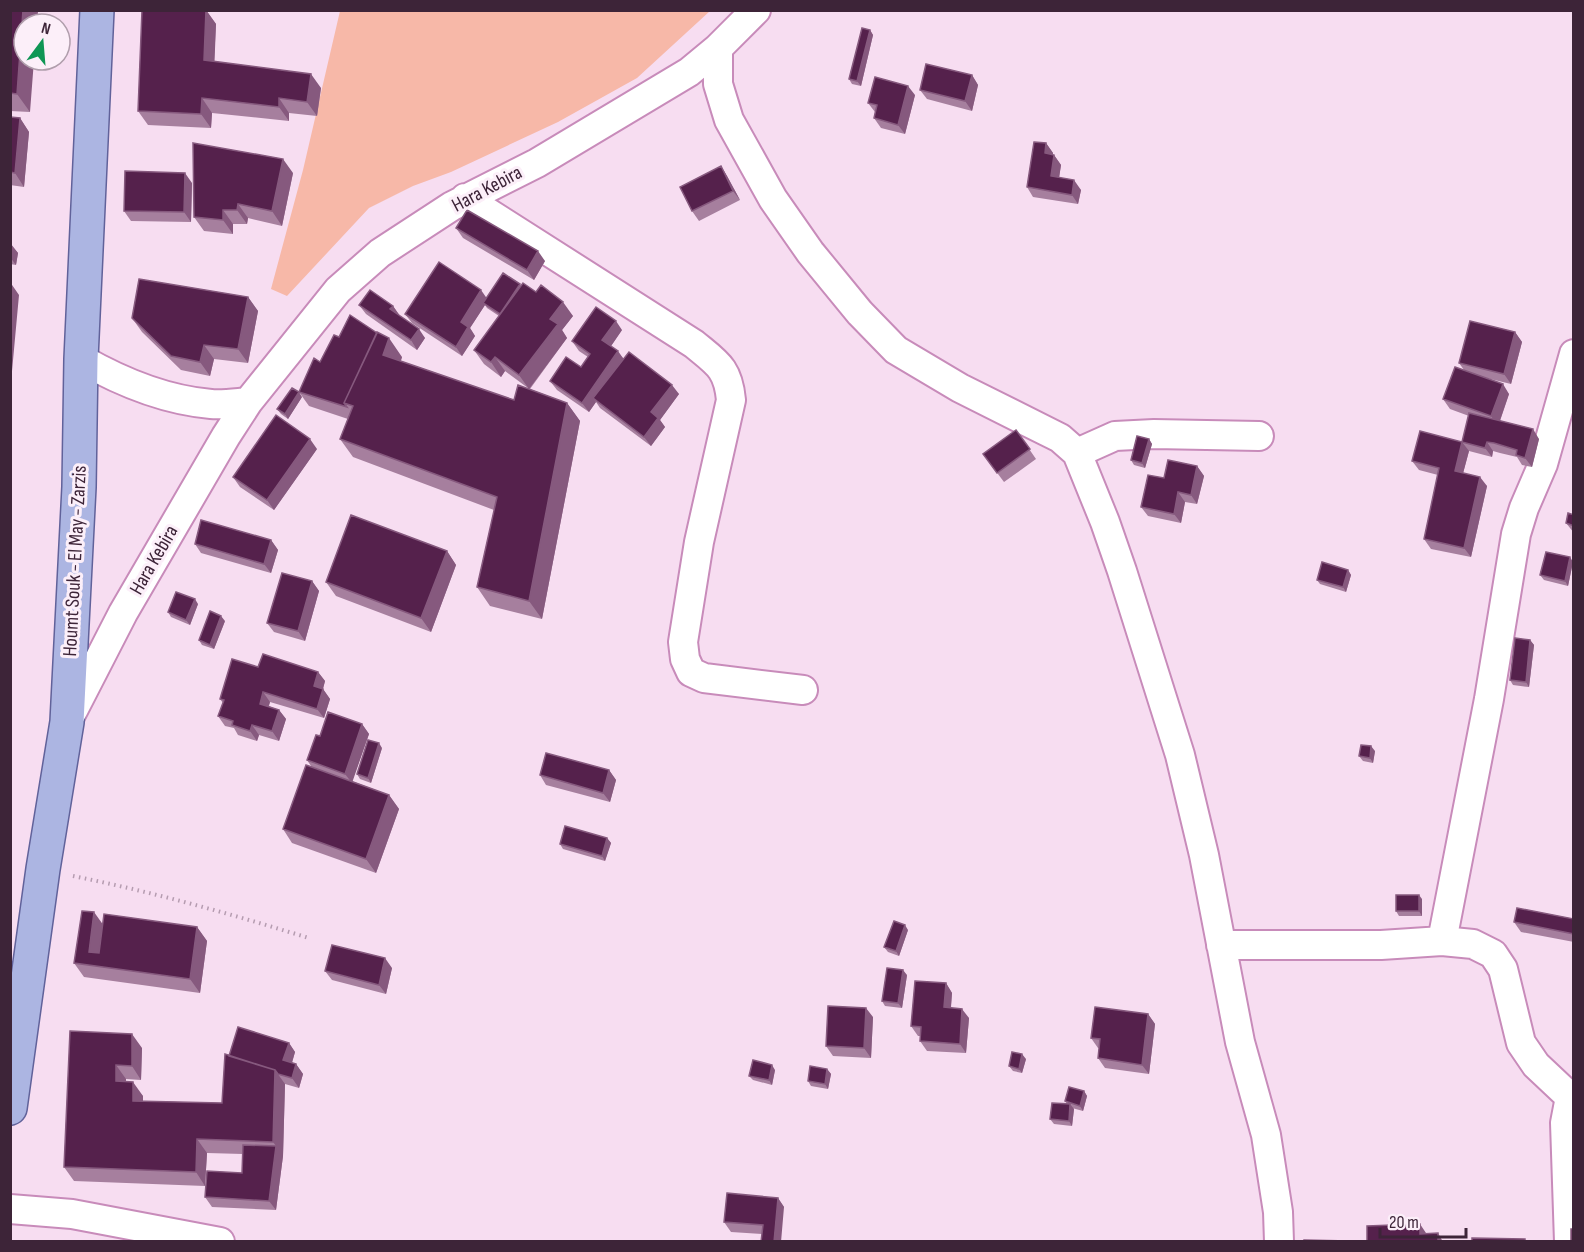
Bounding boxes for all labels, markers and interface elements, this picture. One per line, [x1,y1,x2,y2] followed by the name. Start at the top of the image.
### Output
[12,12,72,72] north arrow
[39,19,52,39] text: N
[448,161,526,217] street label: Hara Kebira
[58,465,92,657] street label: Houmt Souk - El May - Zarzis
[125,521,183,599] street label: Hara Kebira
[1380,1201,1466,1239] scale bar
[1389,1212,1419,1233] text: 20 m

